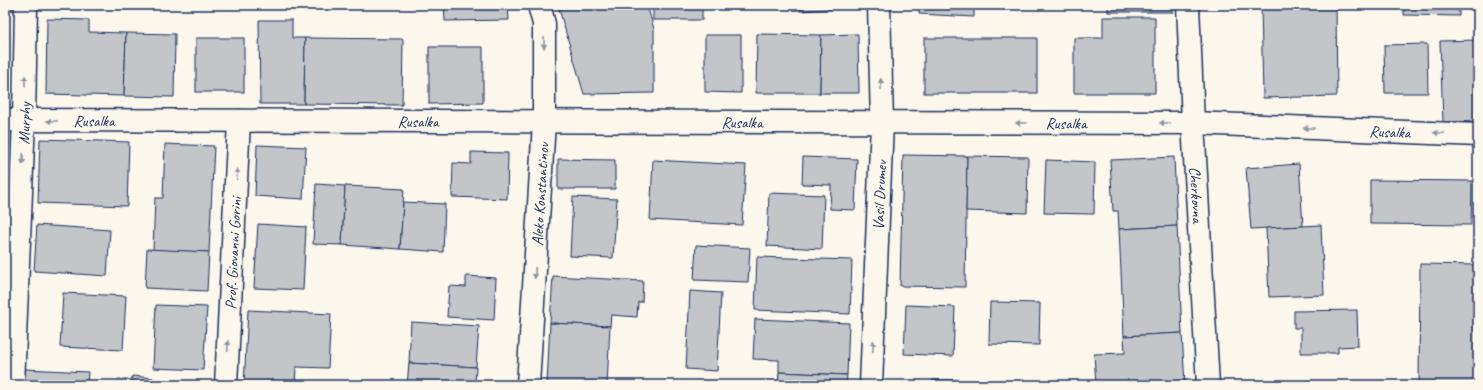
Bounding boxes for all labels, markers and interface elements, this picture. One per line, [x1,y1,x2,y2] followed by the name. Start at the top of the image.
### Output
[541,37,547,50] one-way arrow
[22,74,28,87] one-way arrow
[878,78,885,90] one-way arrow
[14,101,35,145] street label: Murphy
[73,111,116,131] street label: Rusalka
[397,112,440,132] street label: Rusalka
[721,113,764,133] street label: Rusalka
[1045,114,1088,134] street label: Rusalka
[45,118,58,124] one-way arrow
[1014,120,1027,126] one-way arrow
[1158,120,1171,126] one-way arrow
[1369,121,1412,143] street label: Rusalka
[1303,124,1315,131] one-way arrow
[1432,130,1445,136] one-way arrow
[527,141,554,246] street label: Aleko Konstantinov
[19,153,26,165] one-way arrow
[869,158,891,230] street label: Vasil Drumev
[1185,166,1208,225] street label: Cherkovna
[233,168,240,180] one-way arrow
[221,194,246,310] street label: Prof. Giovanni Gorini
[532,267,539,279] one-way arrow
[224,340,231,352] one-way arrow
[869,340,876,352] one-way arrow

